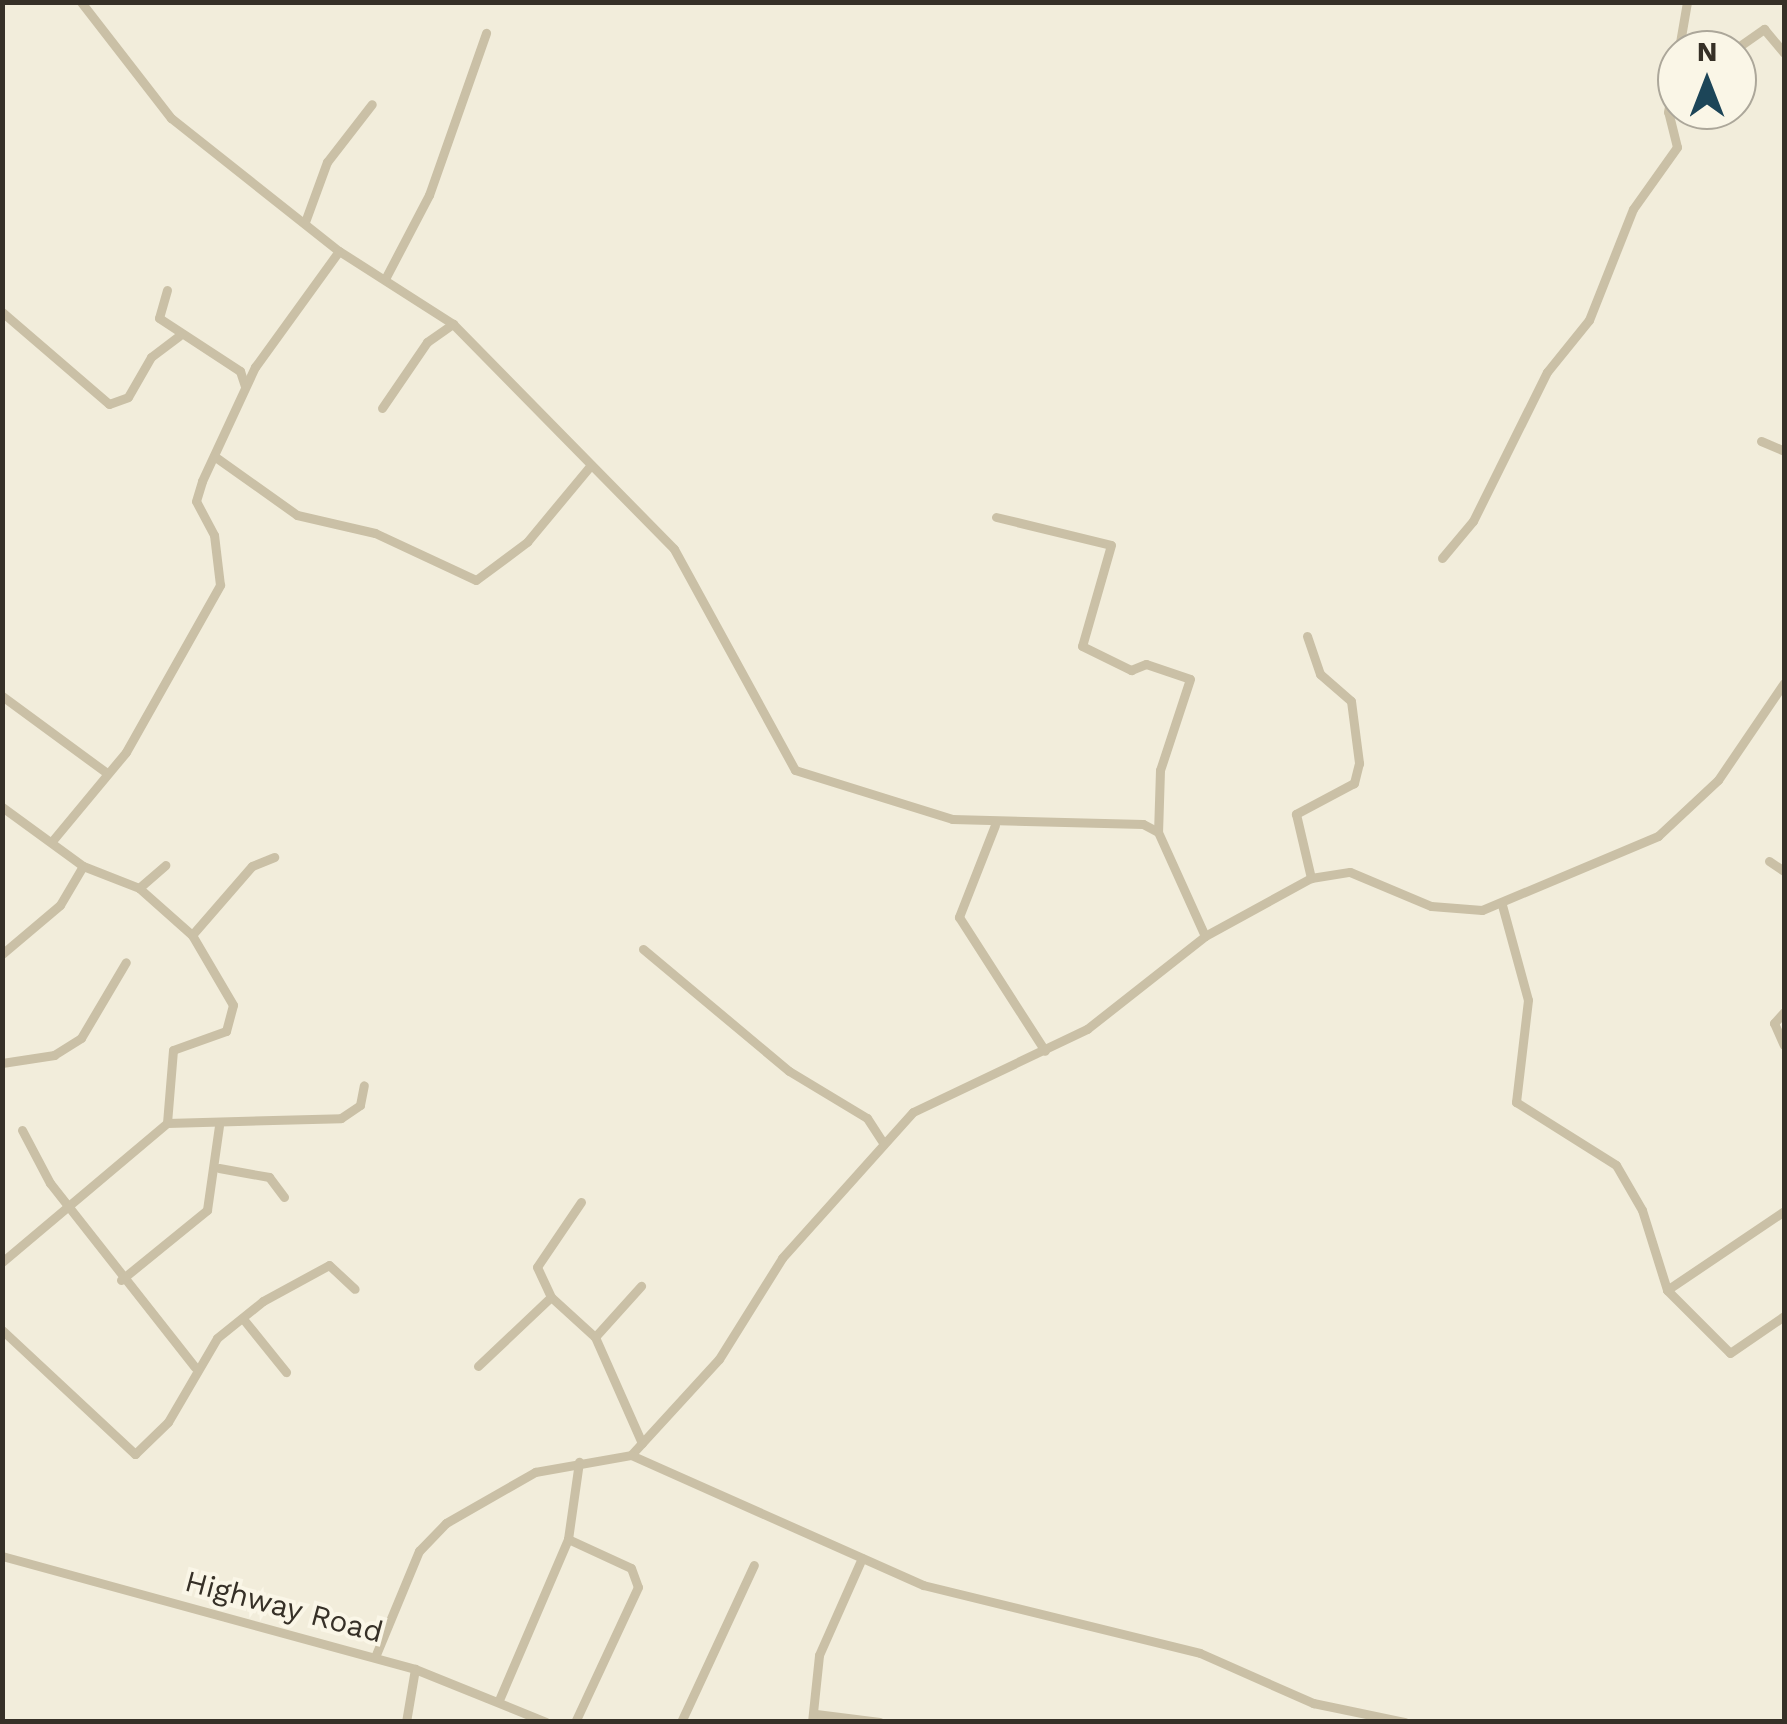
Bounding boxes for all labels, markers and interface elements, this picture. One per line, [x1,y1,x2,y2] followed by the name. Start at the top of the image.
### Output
[1657,30,1757,130] north arrow
[1697,35,1717,68] text: N
[181,1563,387,1651] street label: Highway Road

